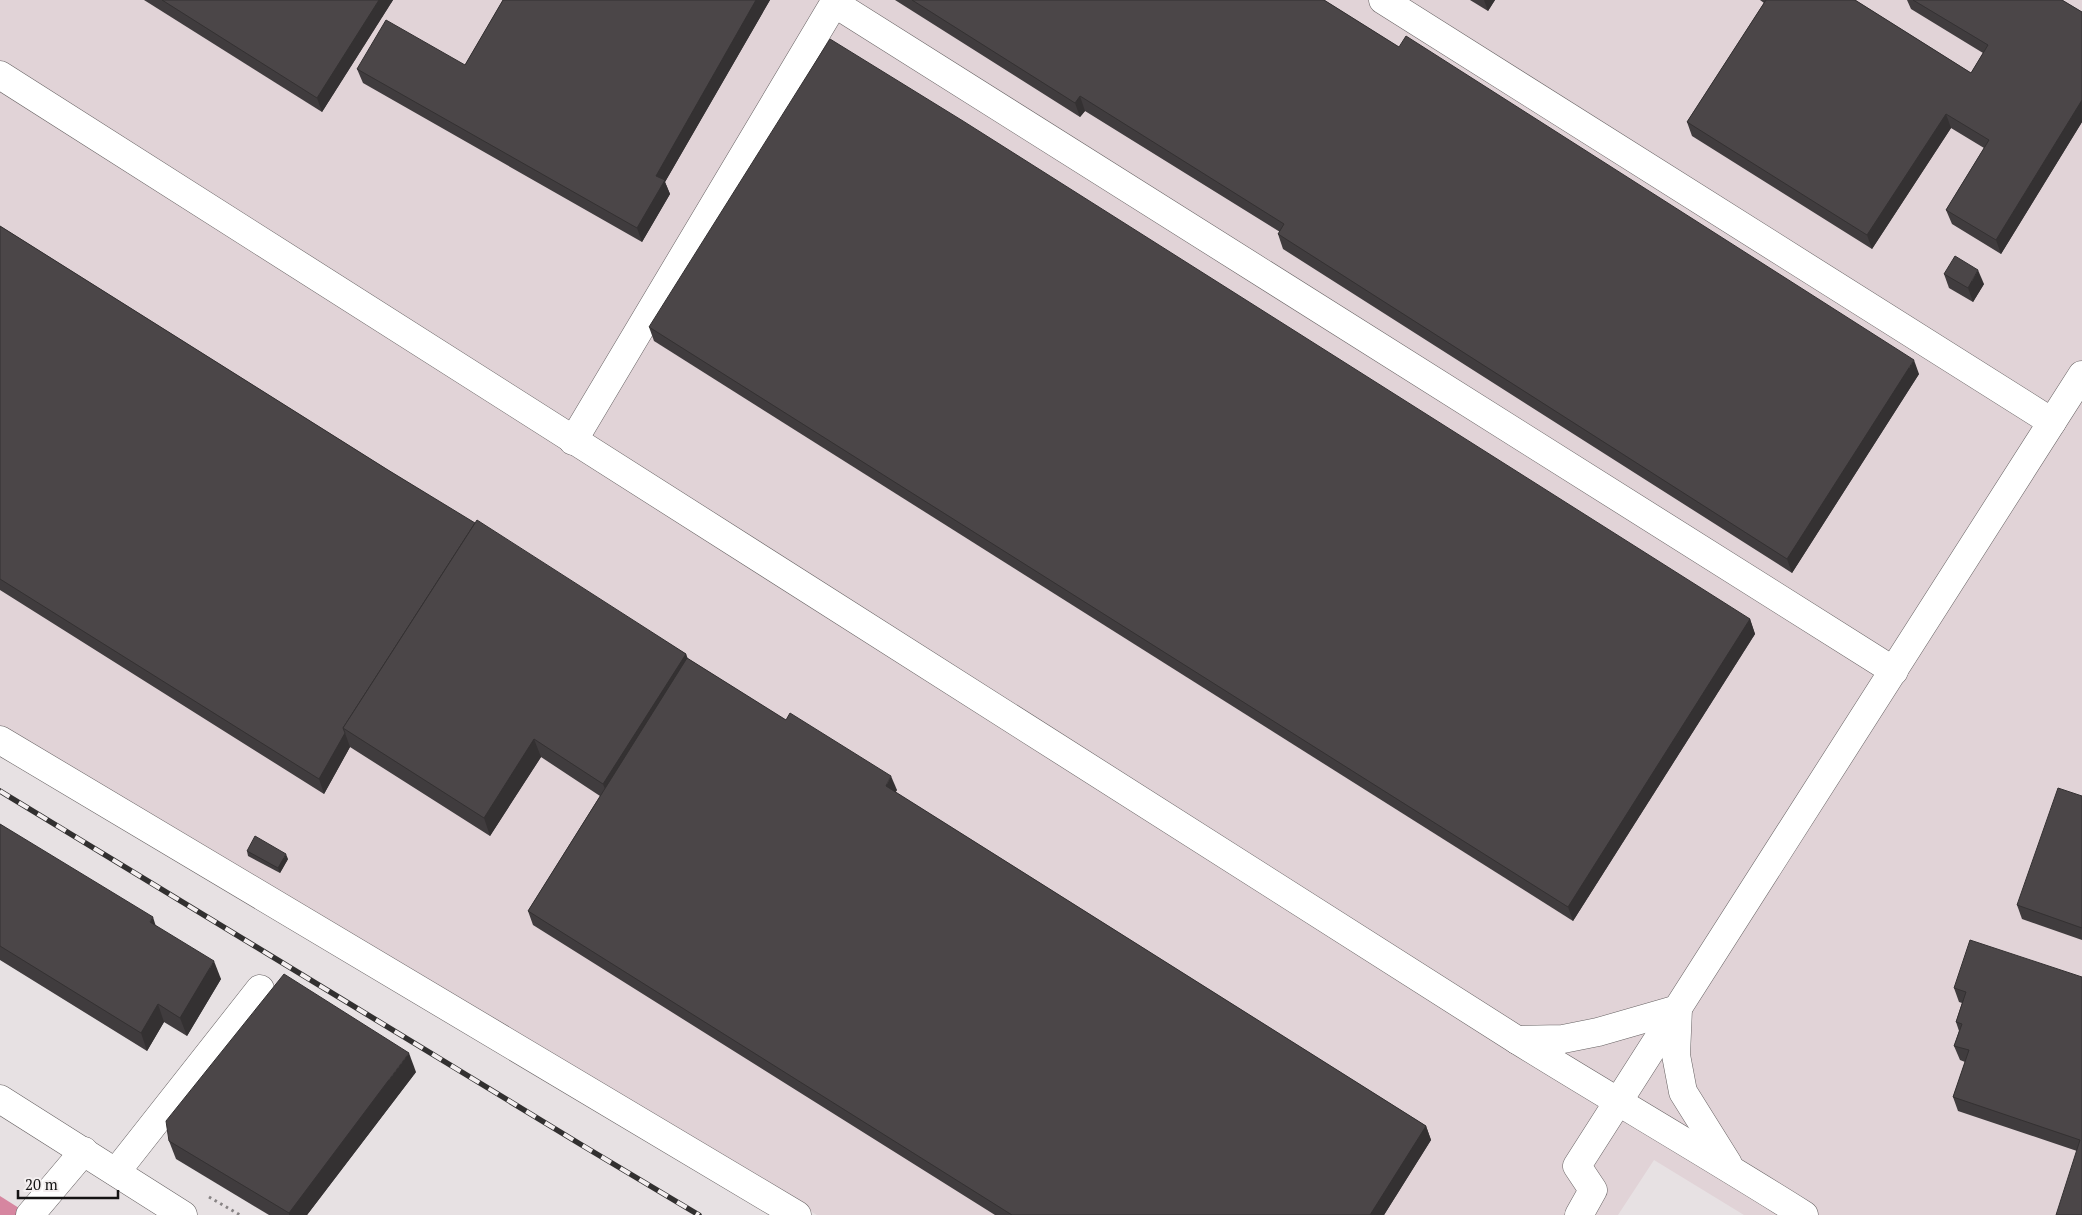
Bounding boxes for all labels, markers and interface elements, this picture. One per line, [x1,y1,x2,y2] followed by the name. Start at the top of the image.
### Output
[18,1168,118,1200] scale bar
[25,1174,58,1194] text: 20 m

